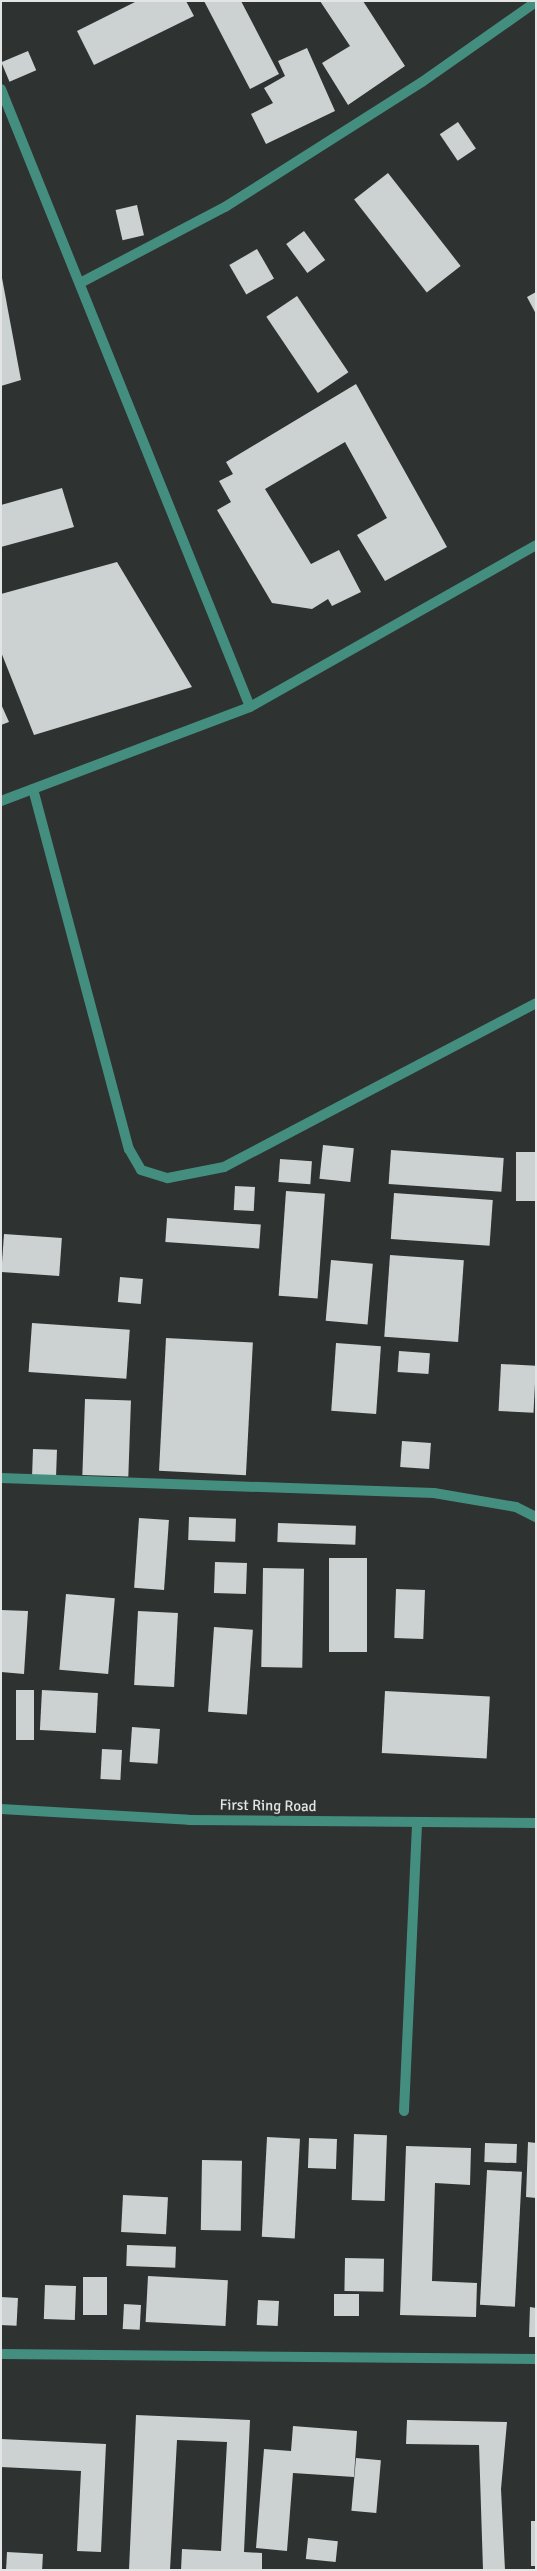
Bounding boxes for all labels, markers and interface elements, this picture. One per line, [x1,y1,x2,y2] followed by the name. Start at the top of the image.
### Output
[219,1796,317,1816] street label: First Ring Road

